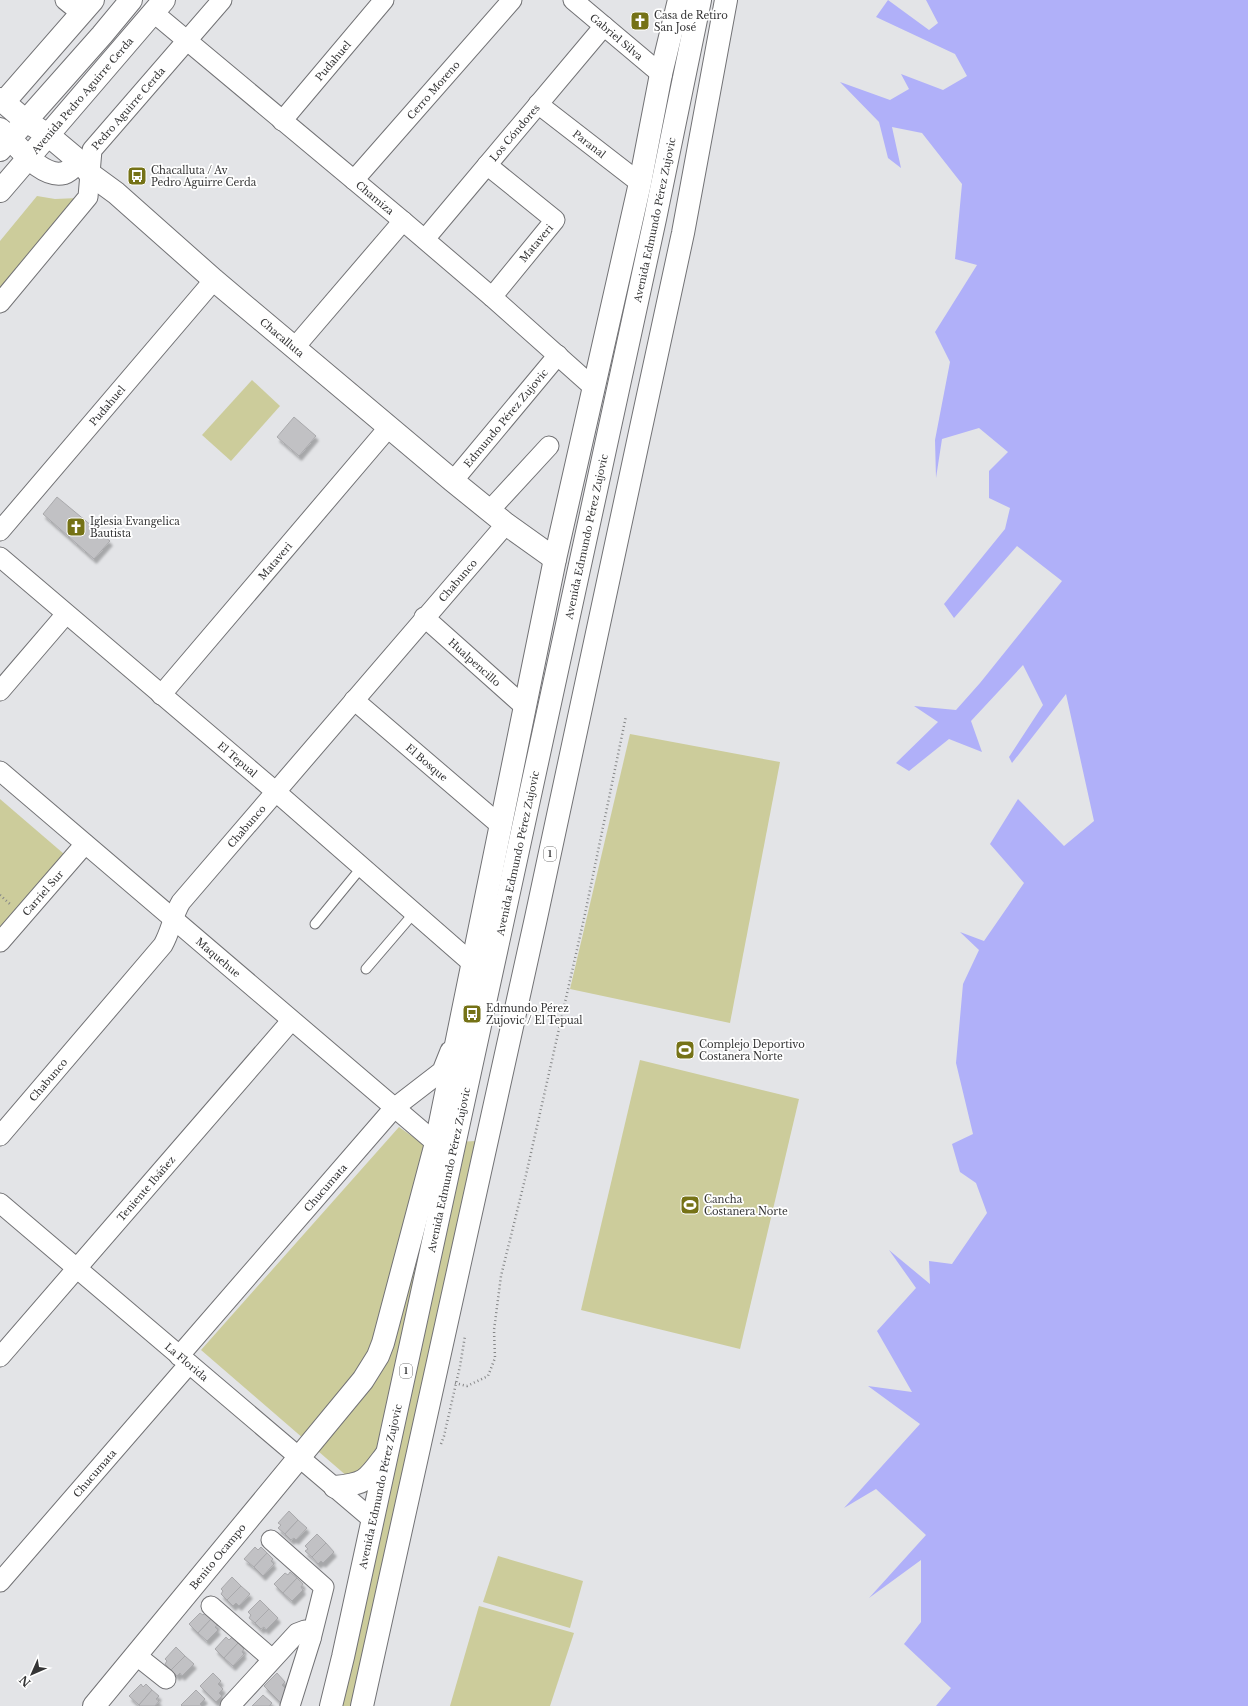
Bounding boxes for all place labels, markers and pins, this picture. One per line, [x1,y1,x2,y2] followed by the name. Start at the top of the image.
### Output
[654,9,728,34] place label: Casa de Retiro San José
[629,10,651,32] church icon: Casa de Retiro San José
[151,164,257,189] place label: Chacalluta / Av Pedro Aguirre Cerda
[126,165,148,187] bus stop icon: Chacalluta / Av Pedro Aguirre Cerda
[90,515,180,540] place label: Iglesia Evangelica Bautista
[65,516,87,538] church icon: Iglesia Evangelica Bautista
[486,1002,583,1027] place label: Edmundo Pérez Zujovic / El Tepual
[461,1003,483,1025] bus stop icon: Edmundo Pérez Zujovic / El Tepual
[699,1038,805,1063] place label: Complejo Deportivo Costanera Norte
[674,1039,696,1061] sports icon: Complejo Deportivo Costanera Norte
[704,1193,788,1218] place label: Cancha Costanera Norte
[679,1194,701,1216] sports icon: Cancha Costanera Norte

